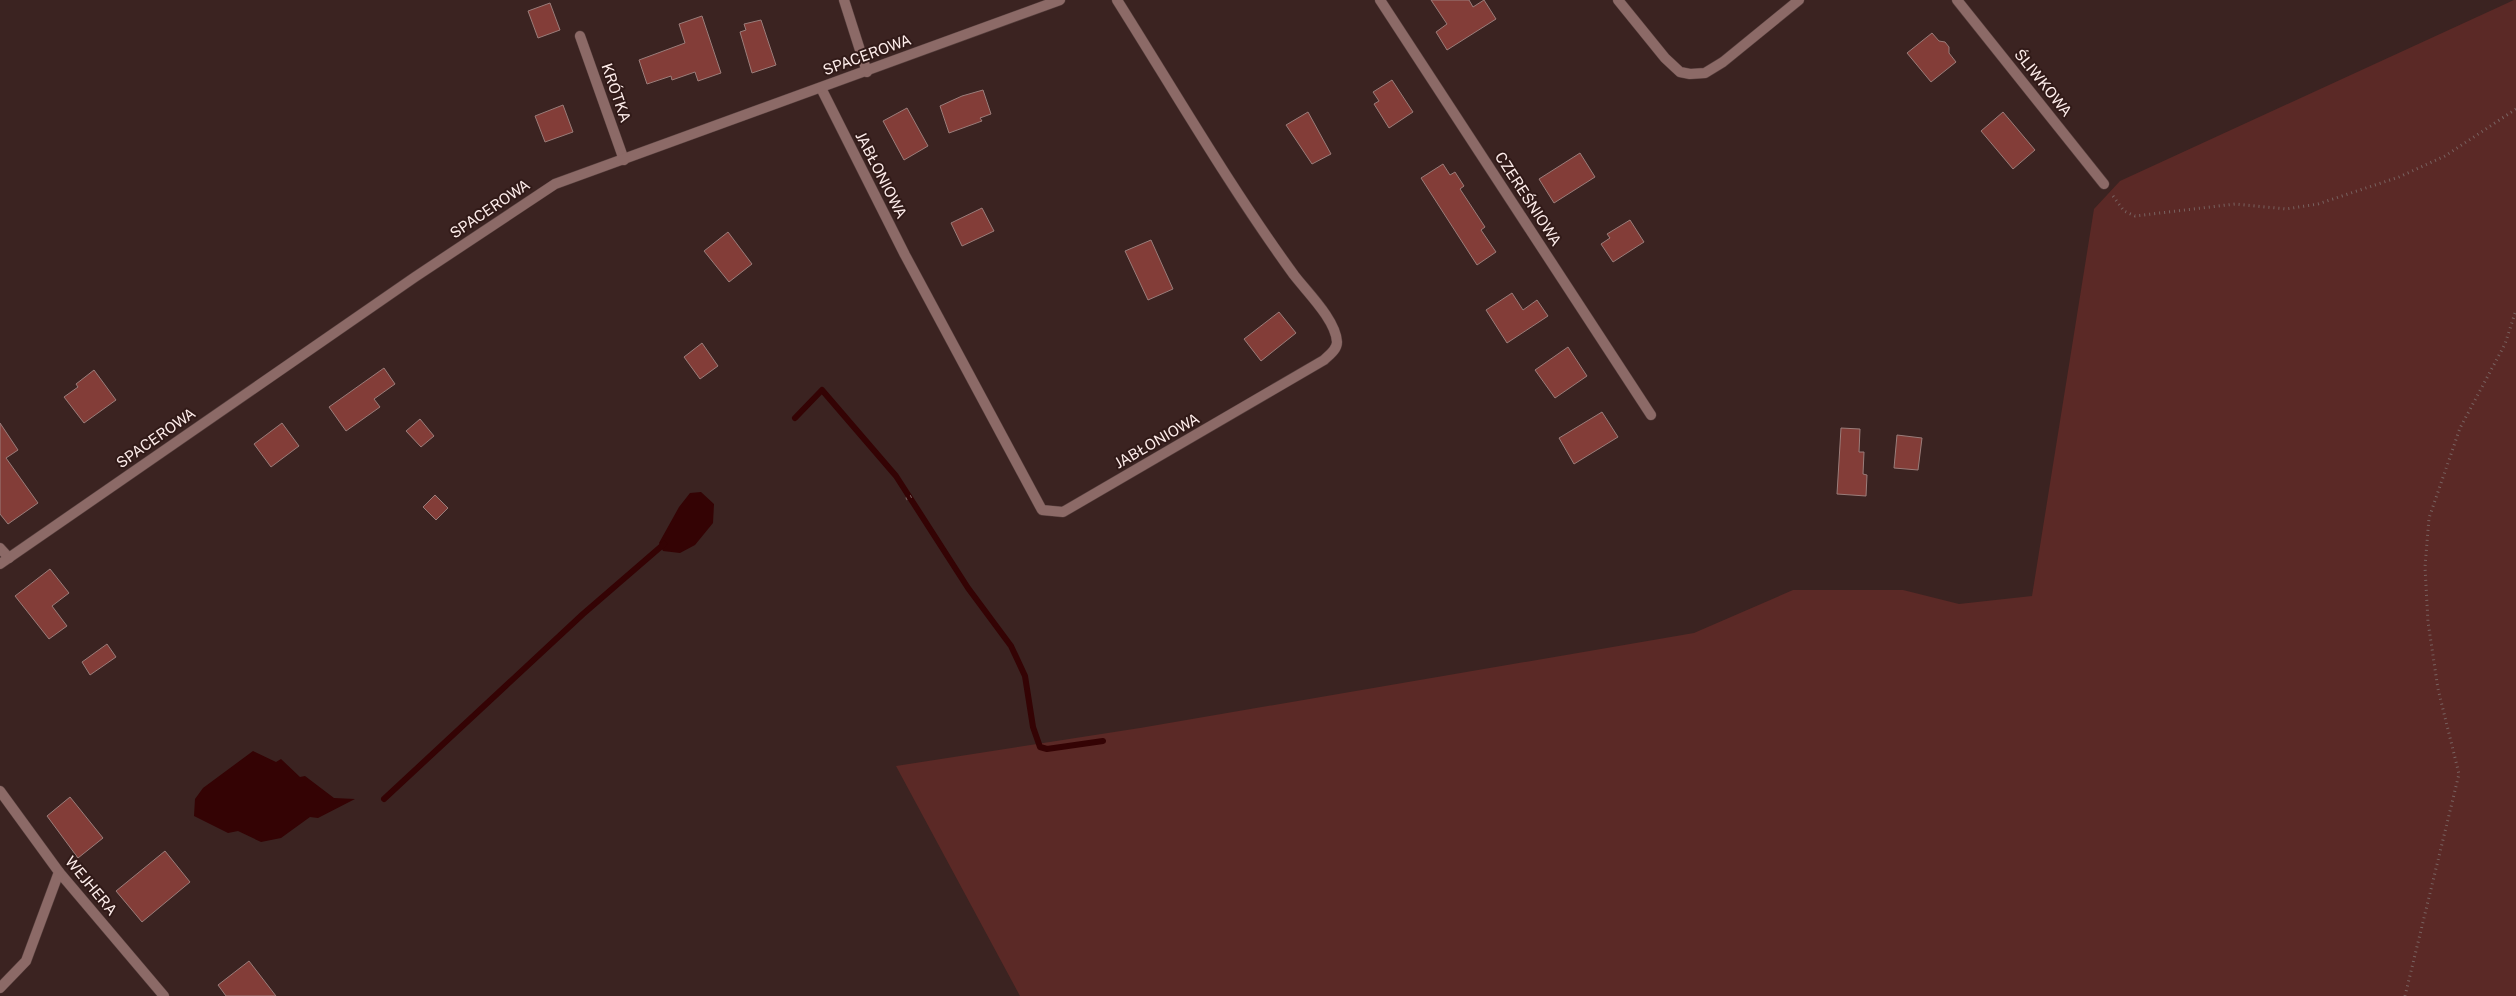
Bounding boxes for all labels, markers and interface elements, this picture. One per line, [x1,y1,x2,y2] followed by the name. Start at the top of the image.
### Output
[820,31,914,78] street label: SPACEROWA
[2011,45,2077,120] street label: ŚLIWKOWA
[598,61,636,125] street label: KRÓTKA
[852,129,911,221] street label: JABŁONIOWA
[1492,148,1566,249] street label: CZEREŚNIOWA
[447,175,533,242] street label: SPACEROWA
[113,404,199,471] street label: SPACEROWA
[1111,409,1202,472] street label: JABŁONIOWA
[62,853,121,919] street label: WEJHERA

